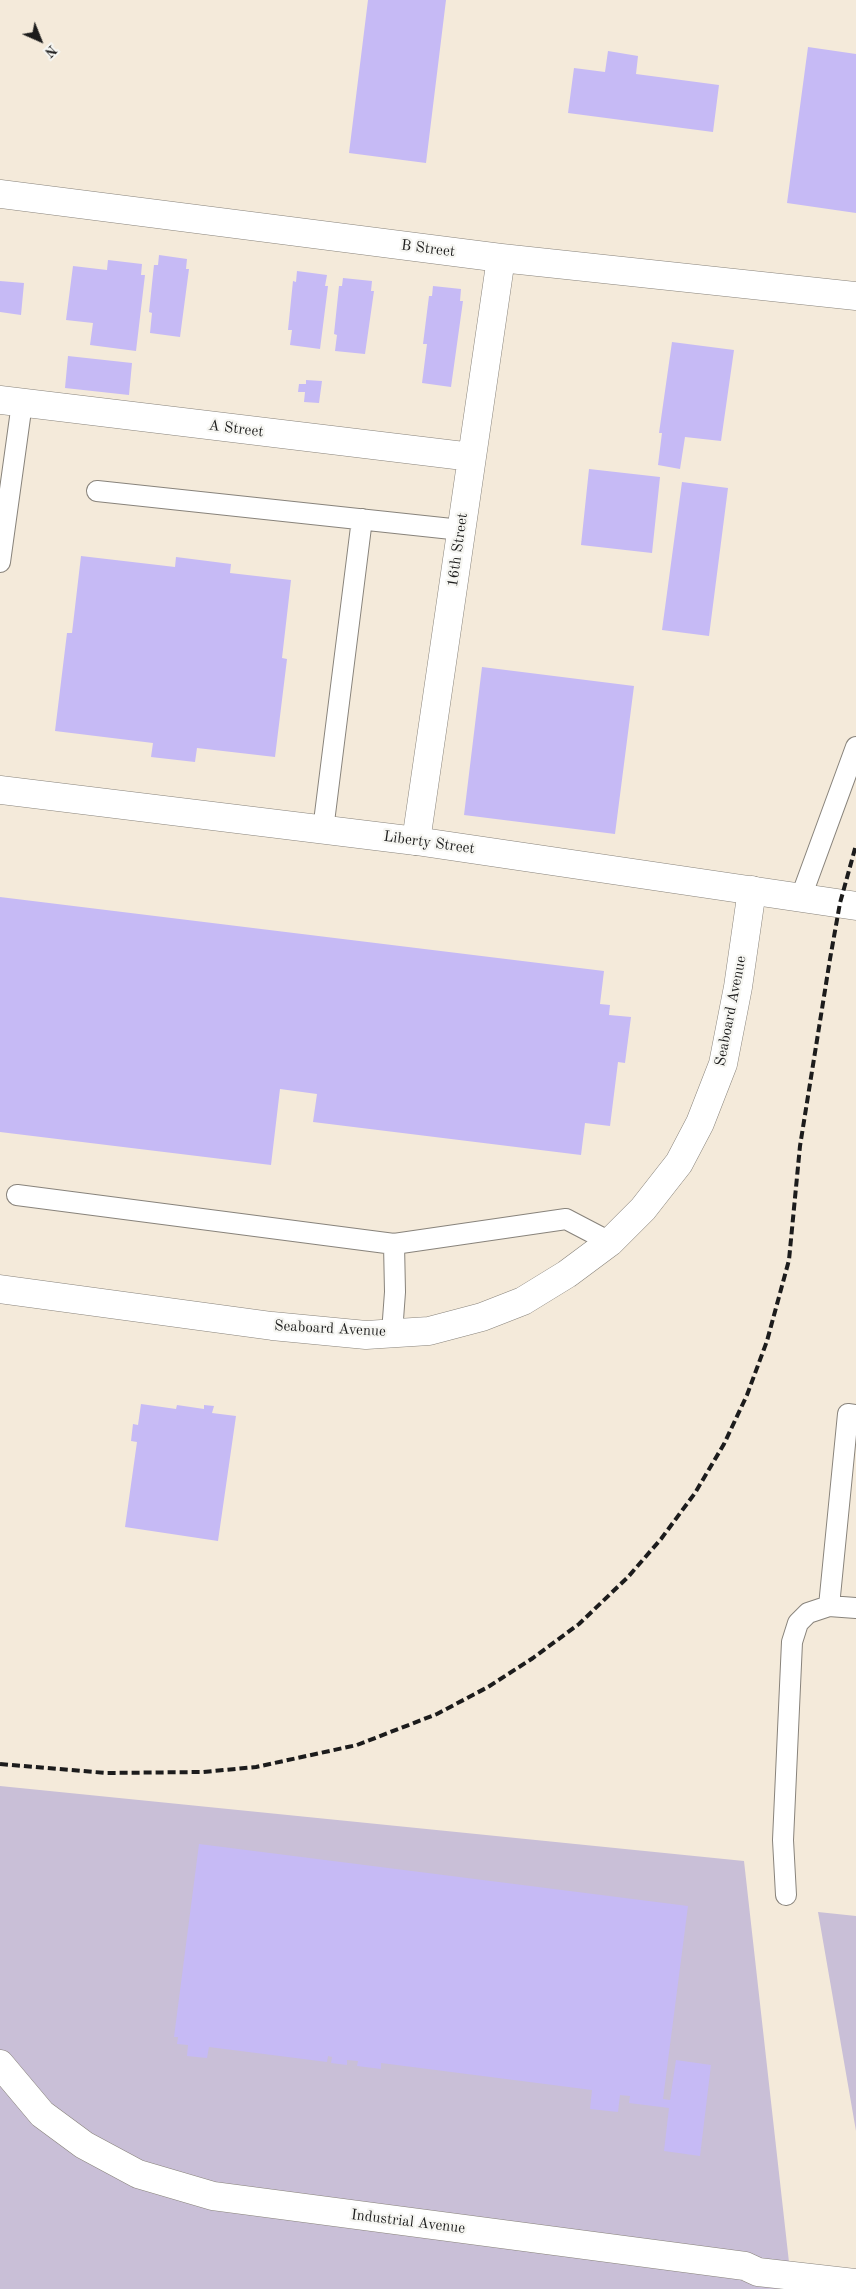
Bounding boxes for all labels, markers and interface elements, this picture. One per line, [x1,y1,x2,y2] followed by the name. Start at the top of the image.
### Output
[15,15,65,65] north arrow
[42,42,59,60] text: N
[400,237,456,261] street label: B Street
[207,417,265,441] street label: A Street
[444,512,472,588] street label: 16th Street
[382,828,476,858] street label: Liberty Street
[711,954,751,1068] street label: Seaboard Avenue
[274,1317,386,1341] street label: Seaboard Avenue
[350,2206,466,2238] street label: Industrial Avenue

